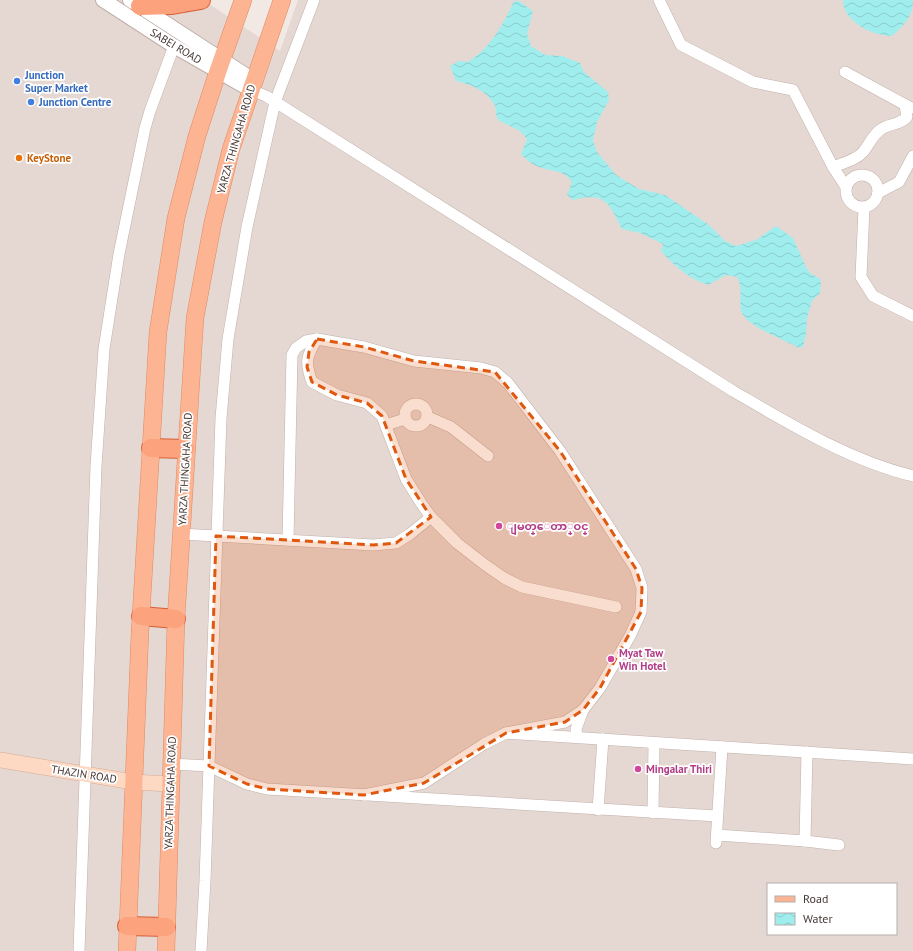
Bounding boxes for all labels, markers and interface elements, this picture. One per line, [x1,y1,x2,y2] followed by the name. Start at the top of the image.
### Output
[148,25,204,67] street label: SABEI ROAD
[24,68,88,95] place label: Junction Super Market
[12,76,22,86] marker: Junction Super Market
[214,83,258,195] street label: YARZA THINGAHA ROAD
[38,95,112,109] place label: Junction Centre
[26,97,36,107] marker: Junction Centre
[27,151,71,165] place label: KeyStone
[14,153,24,163] marker: KeyStone
[175,412,195,526] street label: YARZA THINGAHA ROAD
[507,519,588,535] place label: ျမတ္ေတာ္ဝင္
[494,521,504,531] marker: ျမတ္ေတာ္ဝင္
[619,646,667,673] place label: Myat Taw Win Hotel
[606,654,616,664] marker: Myat Taw Win Hotel
[161,736,179,850] street label: YARZA THINGAHA ROAD
[50,762,118,786] street label: THAZIN ROAD
[646,762,712,776] place label: Mingalar Thiri
[633,764,643,774] marker: Mingalar Thiri
[767,883,897,935] legend
[803,891,828,906] text: Road
[803,911,833,926] text: Water

